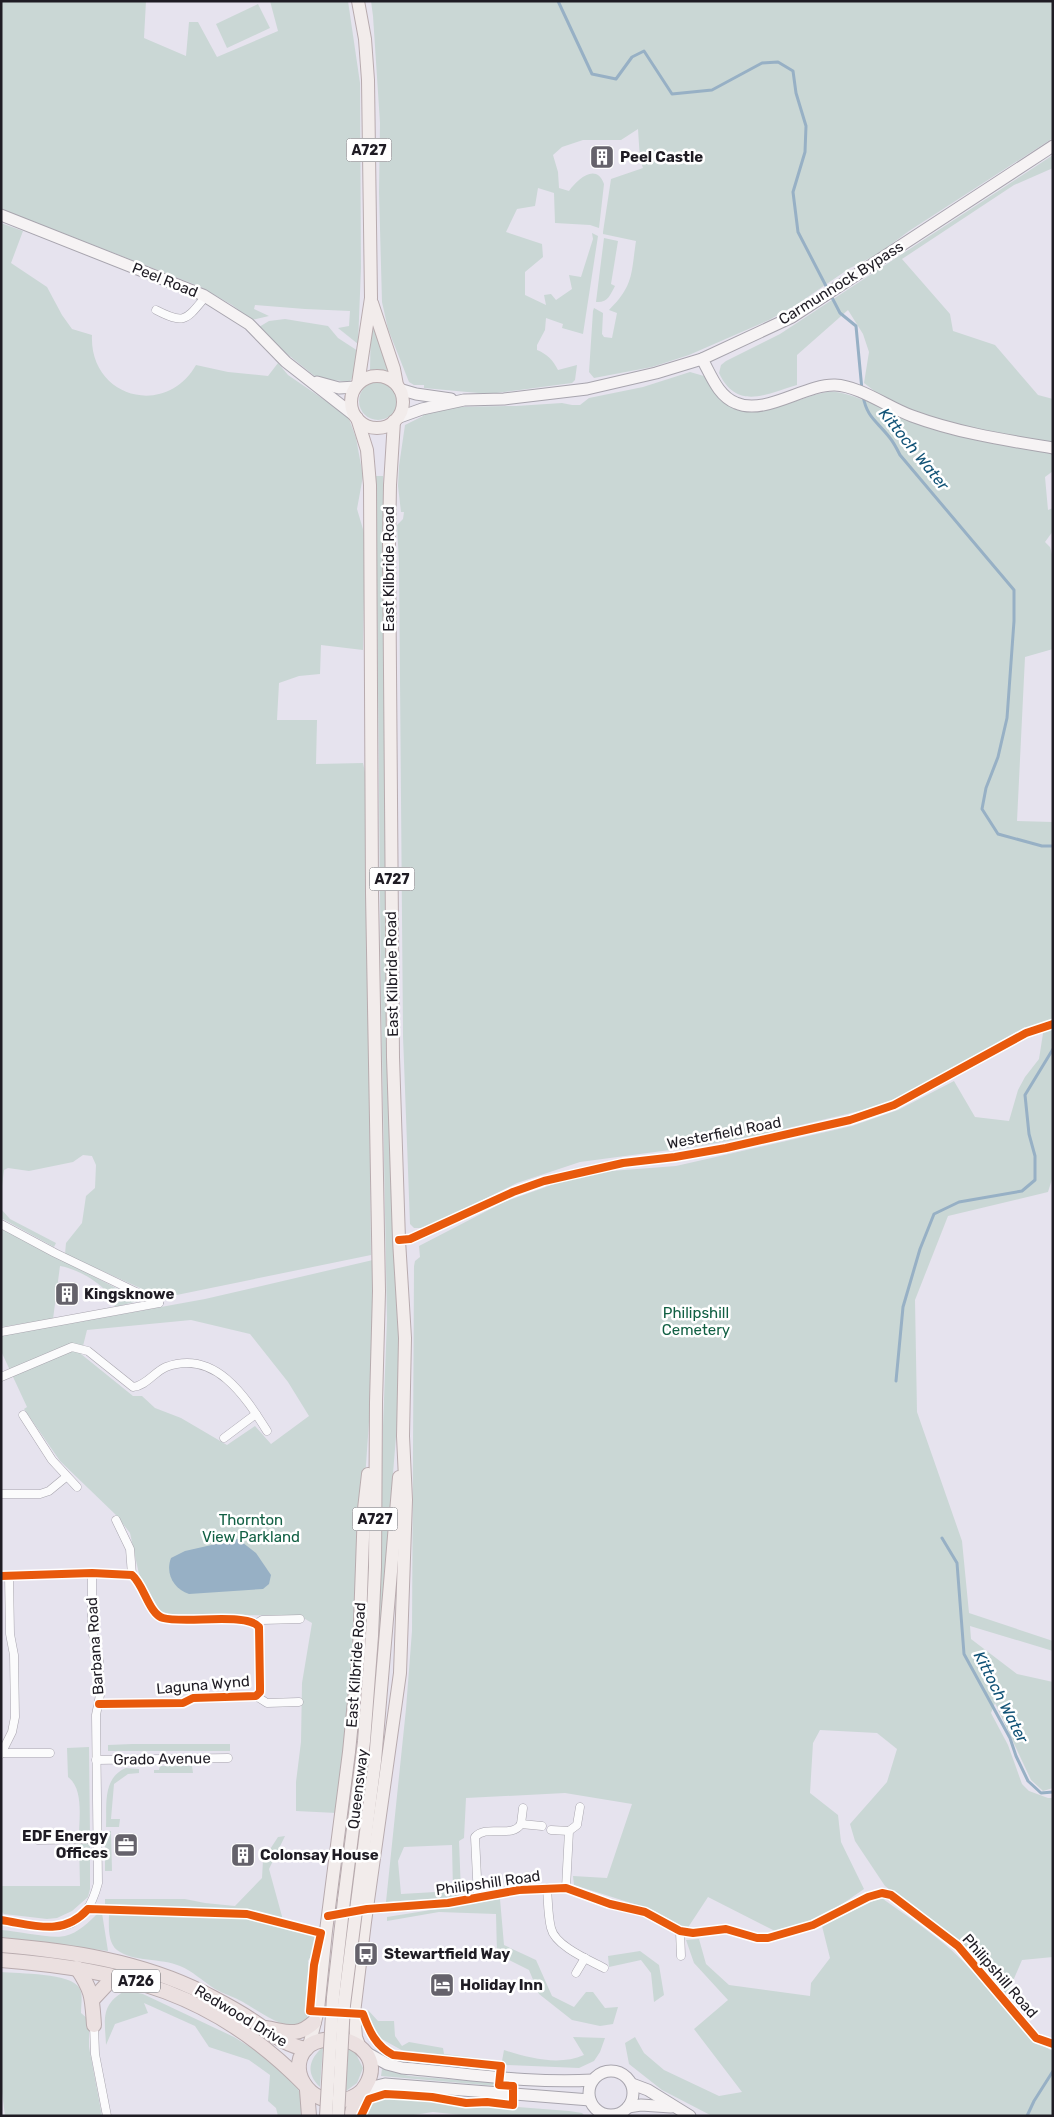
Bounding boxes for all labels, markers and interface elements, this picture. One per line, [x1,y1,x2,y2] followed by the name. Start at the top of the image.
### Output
[346,138,392,162] road number: A727
[589,144,615,170] building icon: Peel Castle
[620,148,703,166] place label: Peel Castle
[775,237,907,329] street label: Carmunnock Bypass
[130,259,200,301] street label: Peel Road
[875,404,954,495] water label: Kittoch Water
[380,506,398,632] street label: East Kilbride Road
[370,868,414,891] road number: A727
[382,911,402,1037] street label: East Kilbride Road
[665,1113,783,1153] street label: Westerfield Road
[54,1281,80,1307] building icon: Kingsknowe
[84,1285,174,1303] place label: Kingsknowe
[662,1304,730,1339] park label: Philipshill Cemetery
[352,1508,398,1530] road number: A727
[202,1511,300,1546] park label: Thornton View Parkland
[83,1597,107,1695] street label: Barbana Road
[343,1602,369,1728] street label: East Kilbride Road
[970,1648,1033,1747] water label: Kittoch Water
[155,1672,251,1698] street label: Laguna Wynd
[344,1748,372,1830] street label: Queensway
[113,1749,211,1769] street label: Grado Avenue
[22,1827,108,1862] place label: EDF Energy Offices
[113,1832,139,1858] office icon: EDF Energy Offices
[230,1842,256,1868] building icon: Colonsay House
[260,1846,379,1864] place label: Colonsay House
[434,1867,542,1899] street label: Philipshill Road
[959,1930,1041,2022] street label: Philipshill Road
[353,1941,379,1967] bus stop icon: Stewartfield Way
[384,1945,510,1963] place label: Stewartfield Way
[112,1970,160,1992] road number: A726
[429,1972,455,1998] hotel icon: Holiday Inn
[460,1976,543,1994] place label: Holiday Inn
[191,1981,291,2051] street label: Redwood Drive

